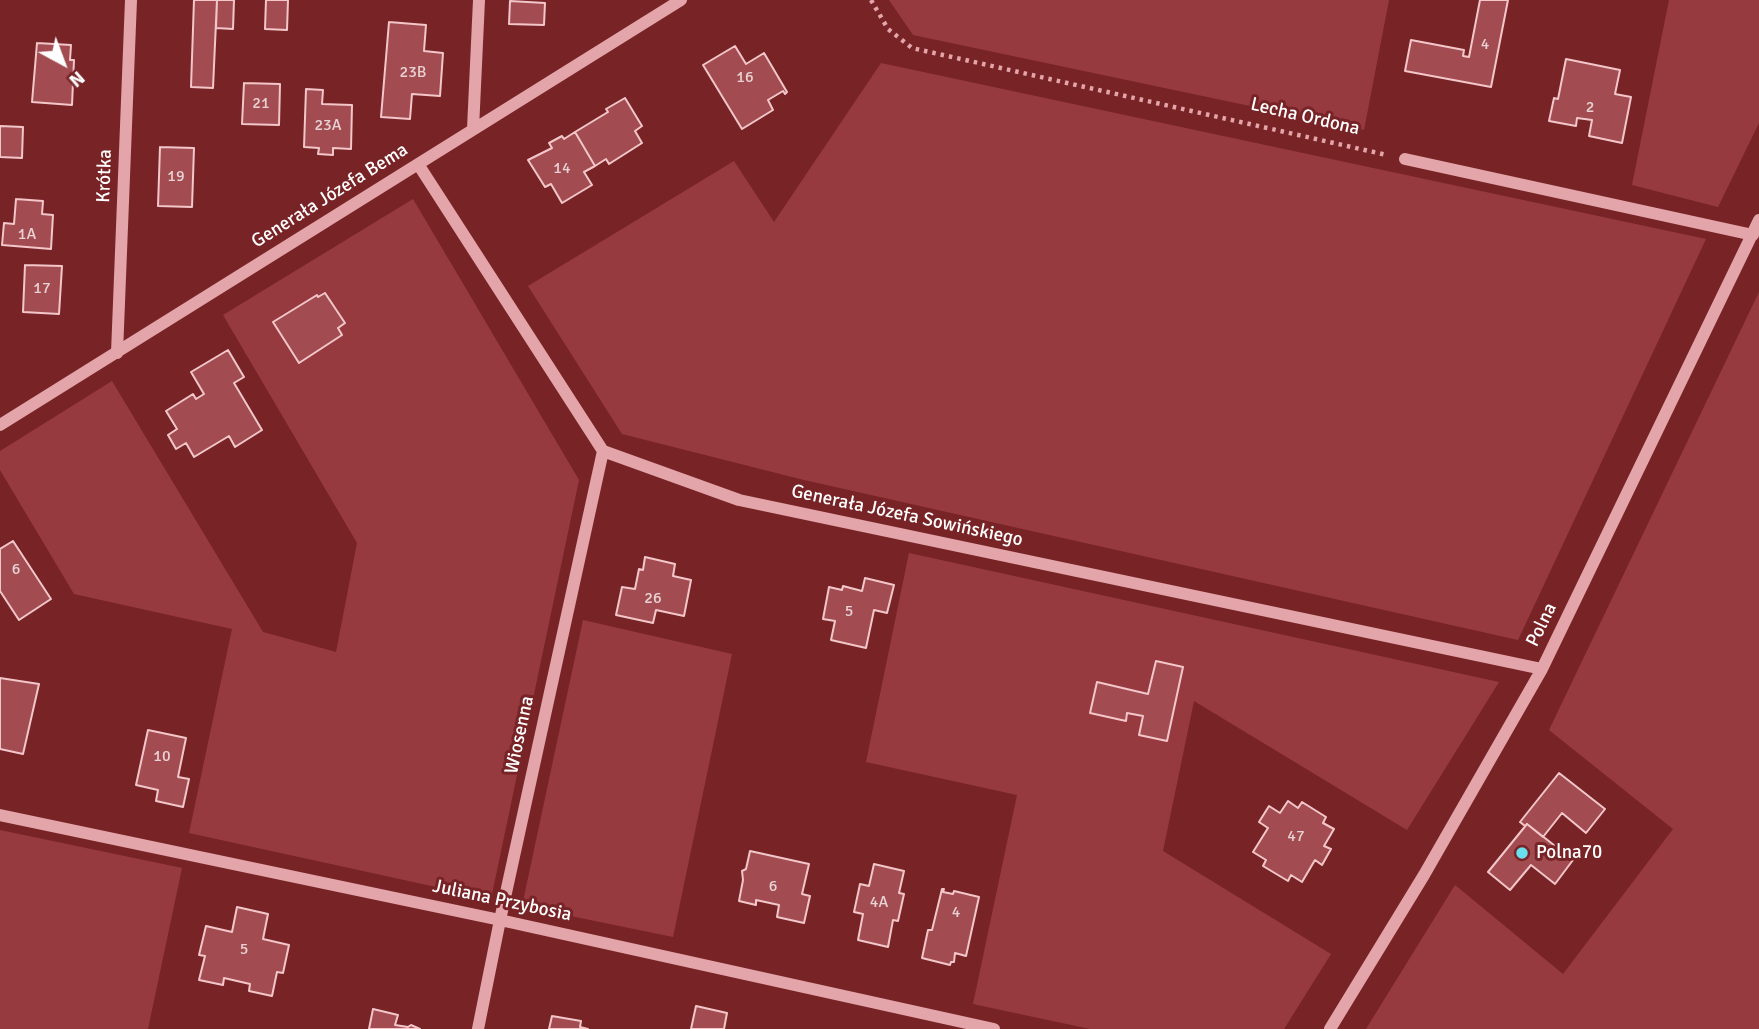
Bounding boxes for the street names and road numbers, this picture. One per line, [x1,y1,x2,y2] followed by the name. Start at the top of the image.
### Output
[1248,93,1362,141] street label: Lecha Ordona
[248,139,412,253] street label: Generała Józefa Bema
[93,149,117,203] street label: Krótka
[789,480,1025,552] street label: Generała Józefa Sowińskiego
[1522,599,1562,651] street label: Polna
[501,694,539,776] street label: Wiosenna
[430,875,574,927] street label: Juliana Przybosia

